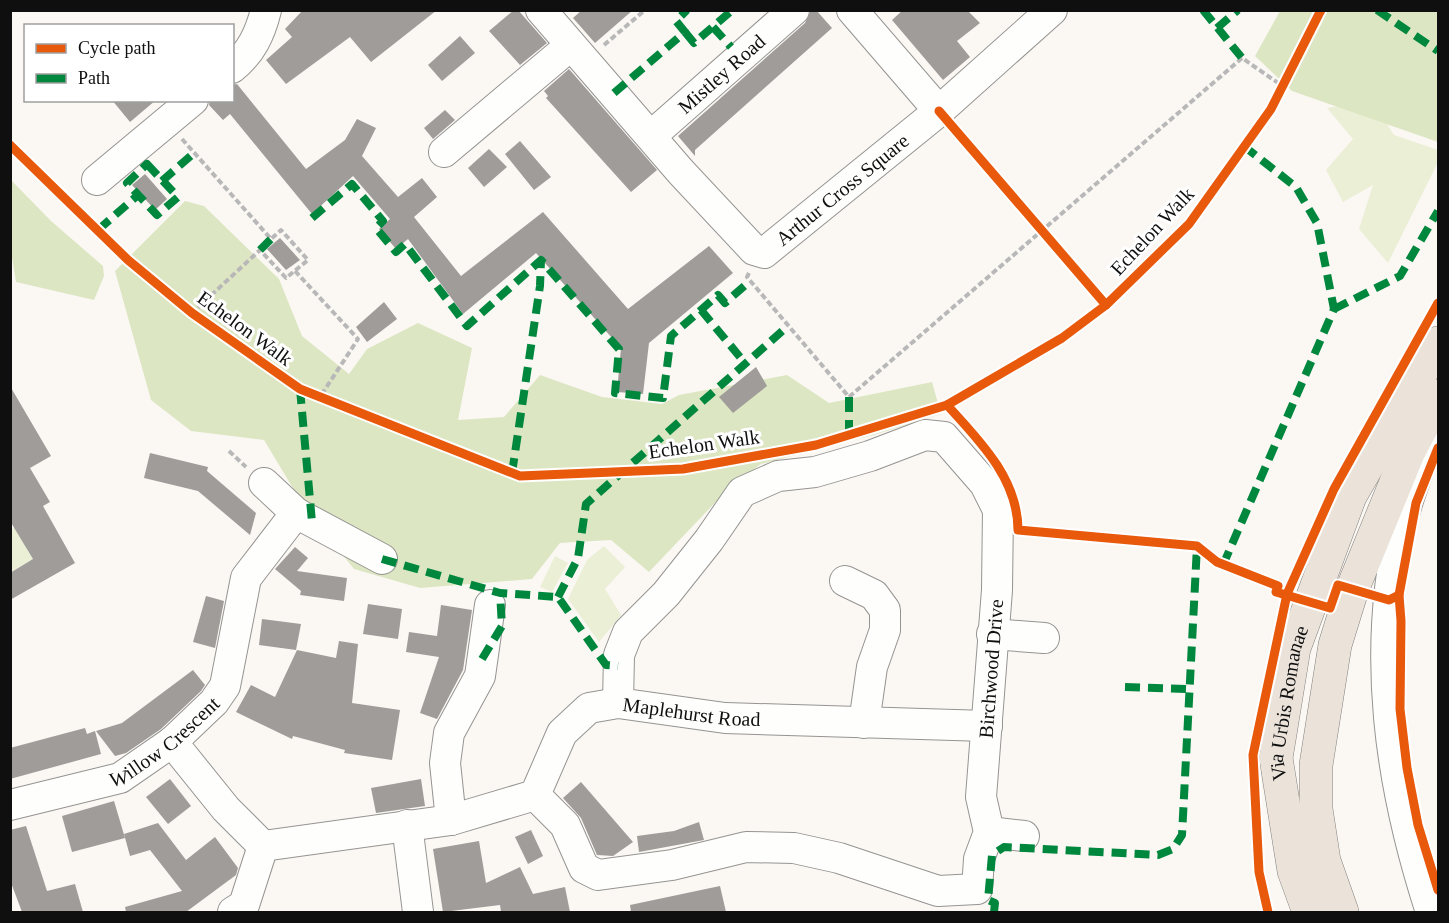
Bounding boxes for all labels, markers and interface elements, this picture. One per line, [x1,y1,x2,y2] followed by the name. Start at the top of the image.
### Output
[24,24,234,102] legend
[674,30,769,118] street label: Mistley Road
[78,38,155,58] text: Cycle path
[78,68,110,88] text: Path
[771,129,913,250] street label: Arthur Cross Square
[1106,183,1198,279] street label: Echelon Walk
[193,286,297,370] street label: Echelon Walk
[647,425,761,463] street label: Echelon Walk
[975,598,1007,739] street label: Birchwood Drive
[1264,622,1312,782] street label: Via Urbis Romanae
[107,692,224,791] street label: Willow Crescent
[622,693,761,730] street label: Maplehurst Road

